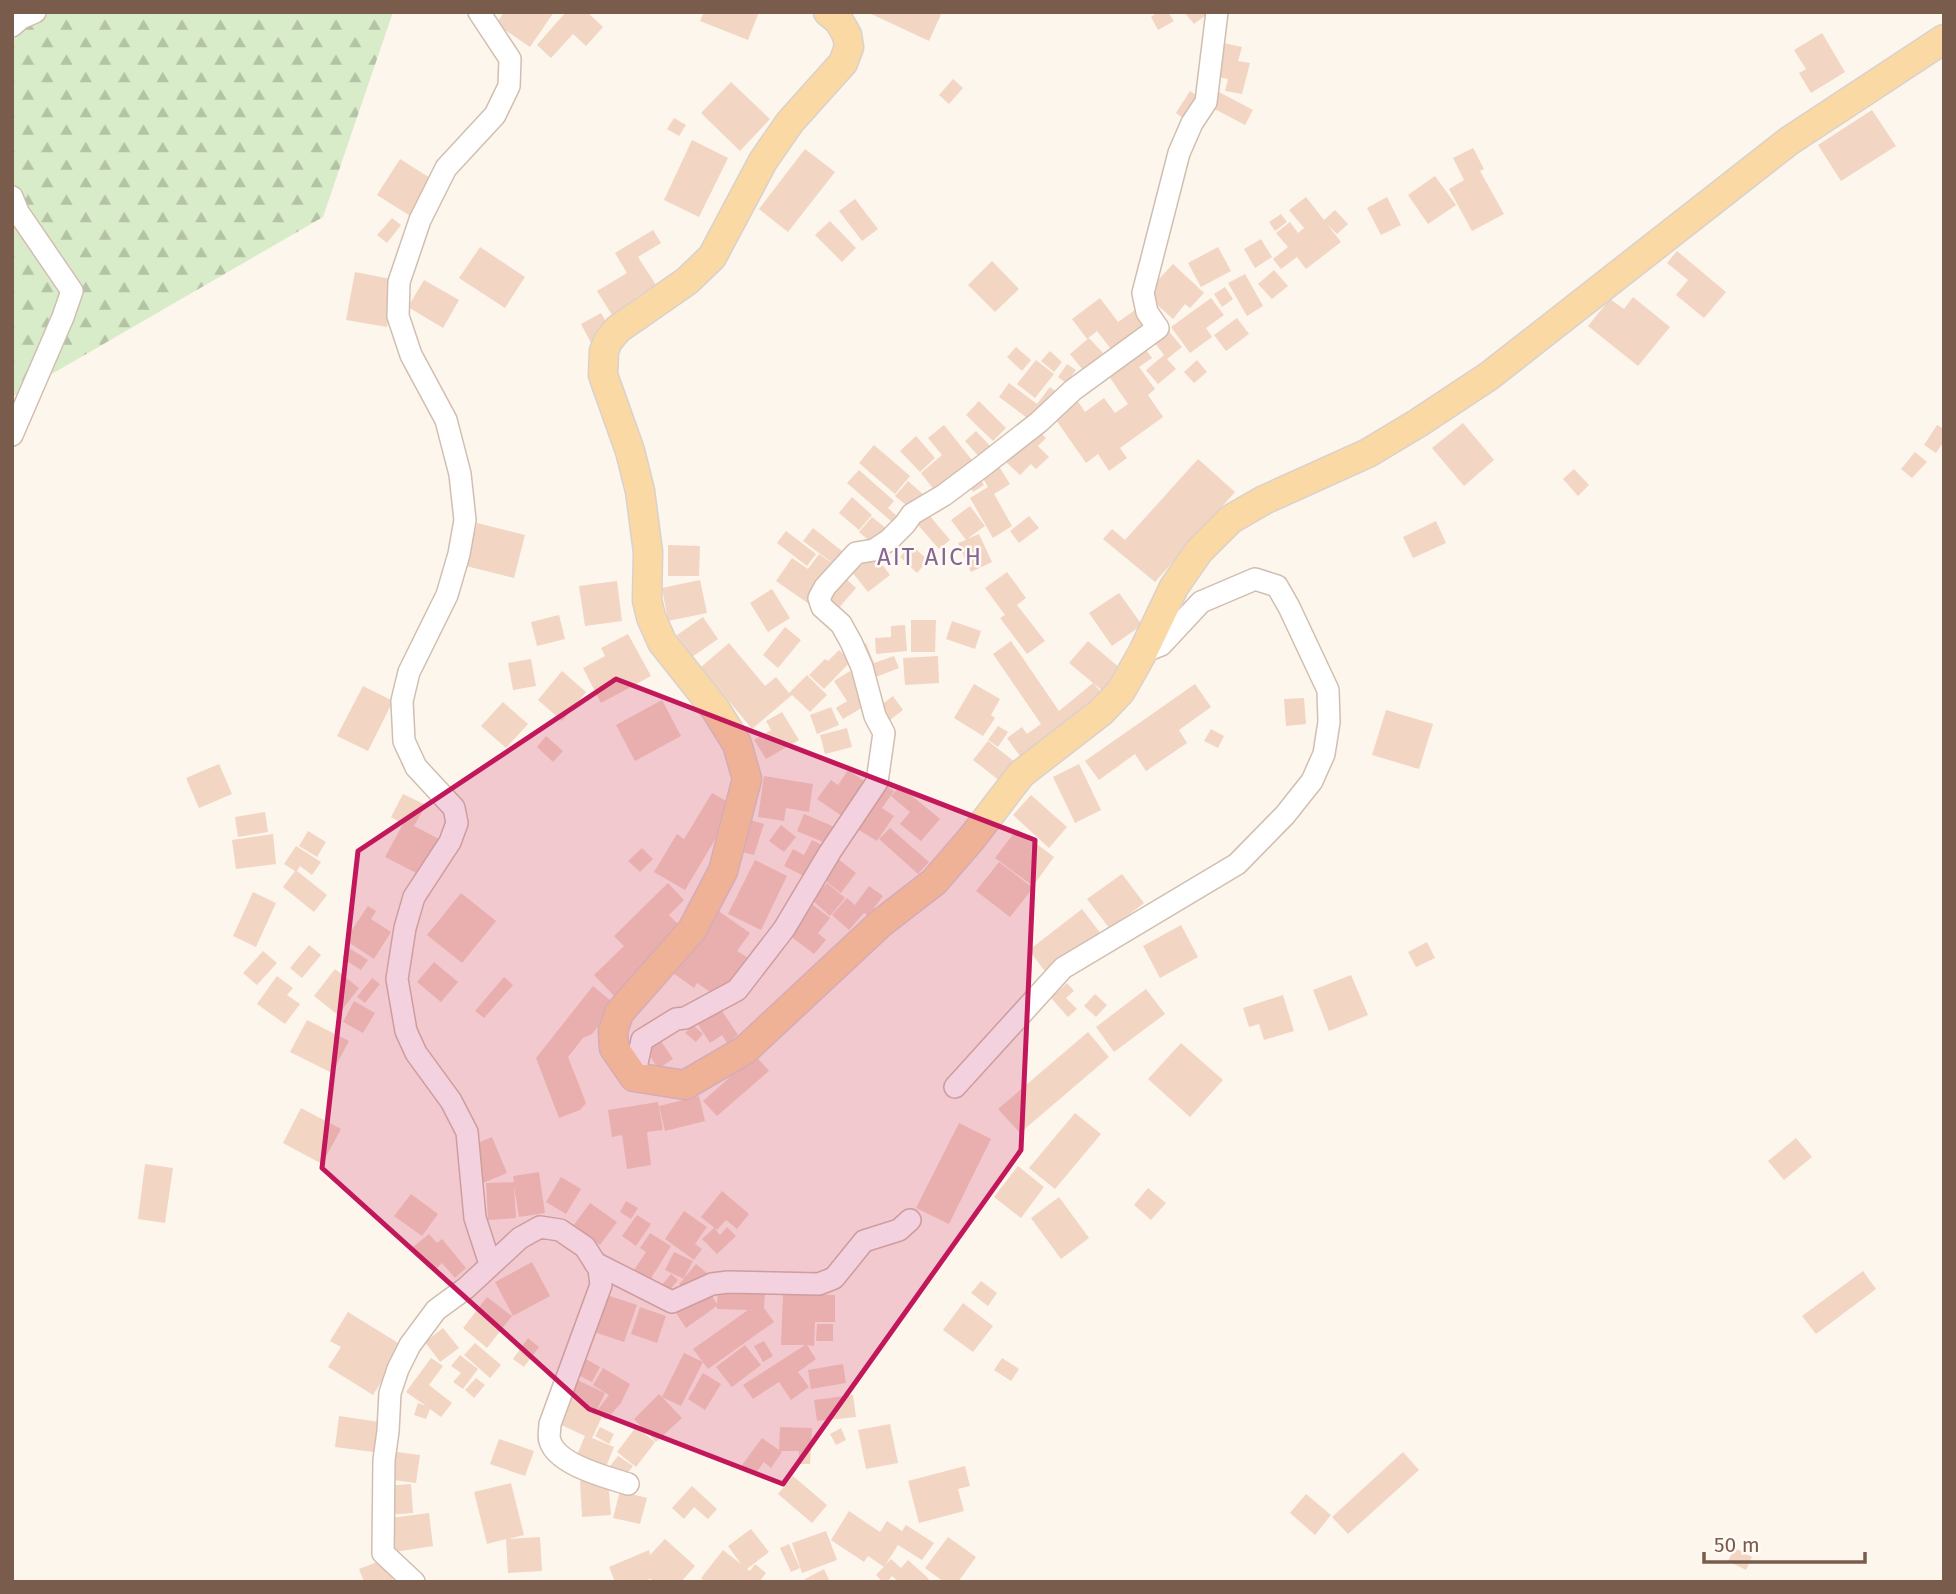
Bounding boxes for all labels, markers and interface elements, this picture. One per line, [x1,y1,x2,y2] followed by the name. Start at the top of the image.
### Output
[877,543,983,571] district label: AIT AICH
[1704,1520,1865,1564] scale bar
[1714,1532,1760,1558] text: 50 m

